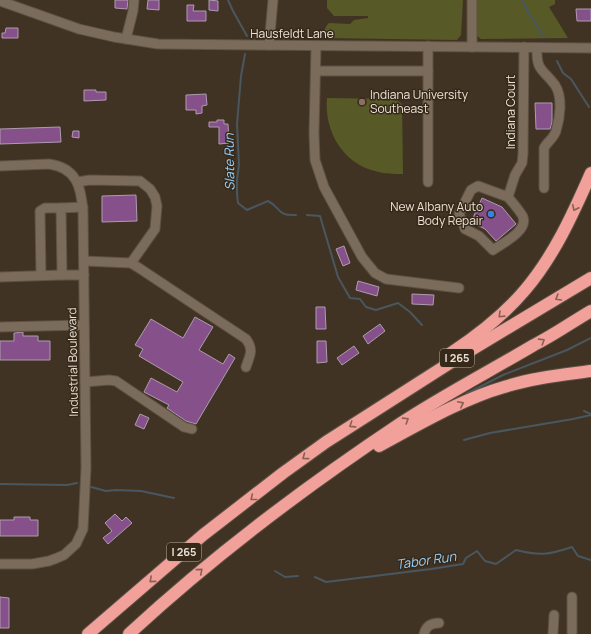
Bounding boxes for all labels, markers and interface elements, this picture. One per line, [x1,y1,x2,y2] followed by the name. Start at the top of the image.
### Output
[250,25,334,42] street label: Hausfeldt Lane
[502,75,519,149] street label: Indiana Court
[370,86,469,117] place label: Indiana University Southeast
[357,97,367,107] marker: Indiana University Southeast
[219,132,238,191] water label: Slate Run
[390,198,484,229] place label: New Albany Auto Body Repair
[572,204,579,212] one-way arrow
[486,209,496,219] marker: New Albany Auto Body Repair
[555,293,562,300] one-way arrow
[63,307,82,417] street label: Industrial Boulevard
[498,310,506,318] one-way arrow
[538,338,545,345] one-way arrow
[440,349,474,367] road number: I 265
[457,401,464,409] one-way arrow
[402,418,409,425] one-way arrow
[349,420,356,428] one-way arrow
[302,453,309,460] one-way arrow
[250,493,257,500] one-way arrow
[167,543,201,561] road number: I 265
[395,547,458,573] water label: Tabor Run
[195,569,202,576] one-way arrow
[149,575,157,582] one-way arrow

